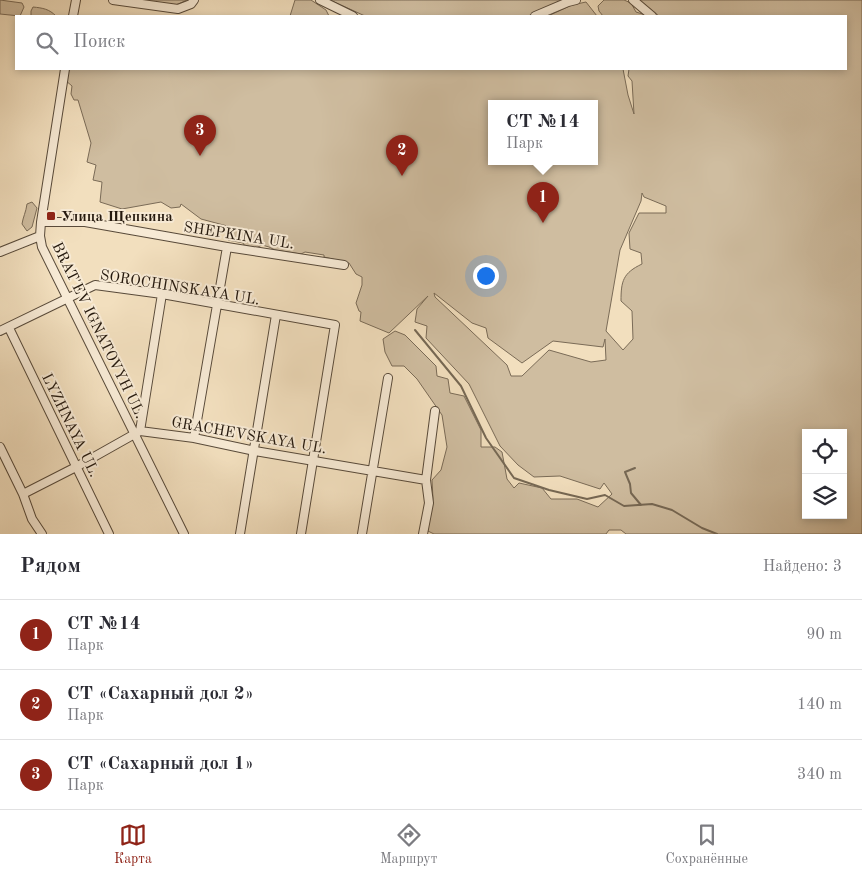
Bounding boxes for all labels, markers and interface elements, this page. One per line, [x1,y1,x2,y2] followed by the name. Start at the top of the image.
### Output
[15,15,847,70] search box
[33,29,61,57] icon: search
[73,33,125,52] text: Поиск
[488,100,598,165] popup
[506,113,580,132] text: СТ №14
[184,115,216,156] pin: 3
[386,135,418,176] pin: 2
[506,136,543,152] text: Парк
[527,182,559,223] pin: 1
[45,210,57,222] marker: Улица Щепкина
[61,210,173,225] place label: Улица Щепкина
[182,220,295,253] street label: SHEPKINA UL.
[48,240,147,421] street label: BRAT'EV IGNATOVYH UL.
[473,263,499,289] your location
[99,268,261,309] street label: SOROCHINSKAYA UL.
[38,371,101,480] street label: LYZHNAYA UL.
[170,415,327,458] street label: GRACHEVSKAYA UL.
[802,429,847,519] map controls
[802,429,847,474] button: locate
[802,474,847,519] button: layers
[20,556,81,577] text: Рядом
[763,559,842,575] text: Найдено: 3
[67,615,141,634] text: СТ №14
[31,627,41,643] text: 1
[806,627,842,643] text: 90 m
[67,638,104,654] text: Парк
[67,685,254,704] text: СТ «Сахарный дол 2»
[31,697,41,713] text: 2
[797,697,842,713] text: 140 m
[67,708,104,724] text: Парк
[67,755,254,774] text: СТ «Сахарный дол 1»
[31,767,41,783] text: 3
[797,767,842,783] text: 340 m
[67,778,104,794] text: Парк
[114,821,152,868] tab: Карта
[380,821,437,868] tab: Маршрут
[665,821,748,868] tab: Сохранённые

